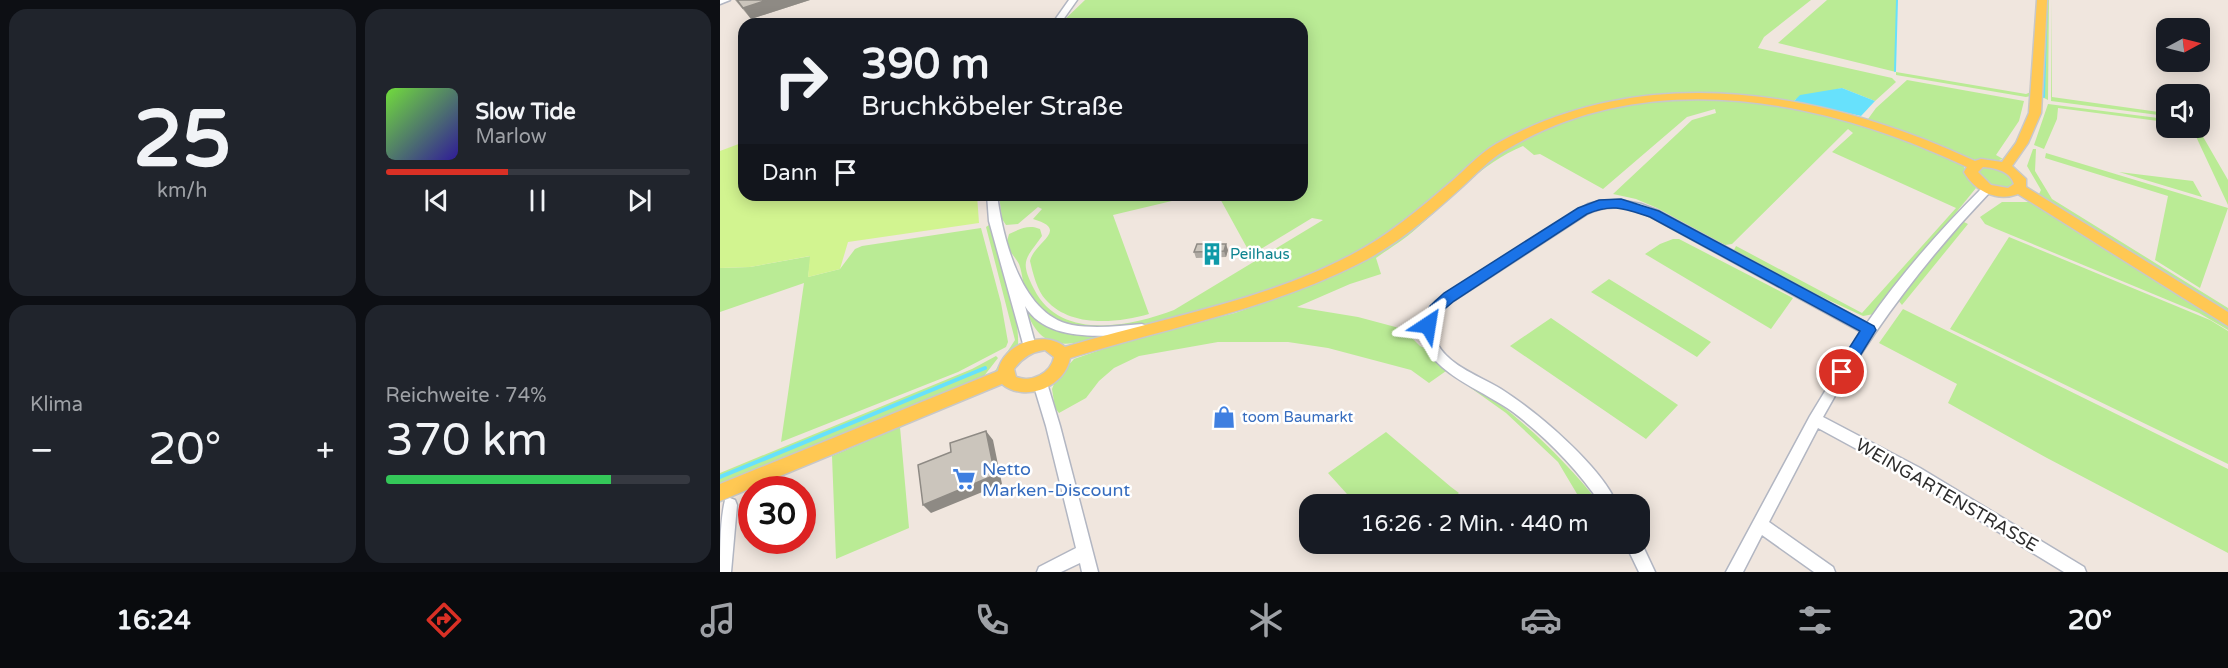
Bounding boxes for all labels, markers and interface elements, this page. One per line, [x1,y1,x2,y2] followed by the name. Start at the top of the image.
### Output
[2156,18,2210,72] north arrow
[2156,18,2210,138] map controls
[861,39,990,90] text: 390 m
[762,42,840,120] icon: right
[2156,84,2210,138] button: sound
[861,90,1123,123] text: Bruchköbeler Straße
[133,93,231,187] text: 25
[476,99,576,125] text: Slow Tide
[476,125,547,149] text: Marlow
[829,156,862,189] icon: arrive
[762,160,817,186] text: Dann
[157,179,207,203] text: km/h
[420,184,453,217] icon: previous
[521,184,554,217] icon: pause
[623,184,656,217] icon: next
[1199,241,1225,267] building icon: Peilhaus
[1230,245,1290,263] place label: Peilhaus
[1396,293,1460,357] position arrow
[1816,346,1867,397] pin
[1825,355,1858,388] icon: arrive
[386,384,547,408] text: Reichweite · 74%
[30,393,83,417] text: Klima
[1211,404,1237,430] shop icon: toom Baumarkt
[1242,408,1354,426] place label: toom Baumarkt
[386,414,548,468] text: 370 km
[148,423,221,477] text: 20°
[30,431,54,470] text: −
[316,431,334,470] text: +
[1852,434,2042,556] street label: WEINGARTENSTRASSE
[982,458,1130,501] place label: Netto Marken-Discount
[951,466,977,492] supermarket icon: Netto Marken-Discount
[738,476,816,554] speed limit sign: 30
[1361,511,1588,537] text: 16:26 · 2 Min. · 440 m
[423,599,465,641] icon: directions
[697,599,739,641] icon: music
[971,599,1013,641] icon: phone
[1245,599,1287,641] icon: climate
[1520,599,1562,641] icon: car
[1794,599,1836,641] icon: filters
[116,604,191,637] text: 16:24
[2068,604,2112,637] text: 20°

